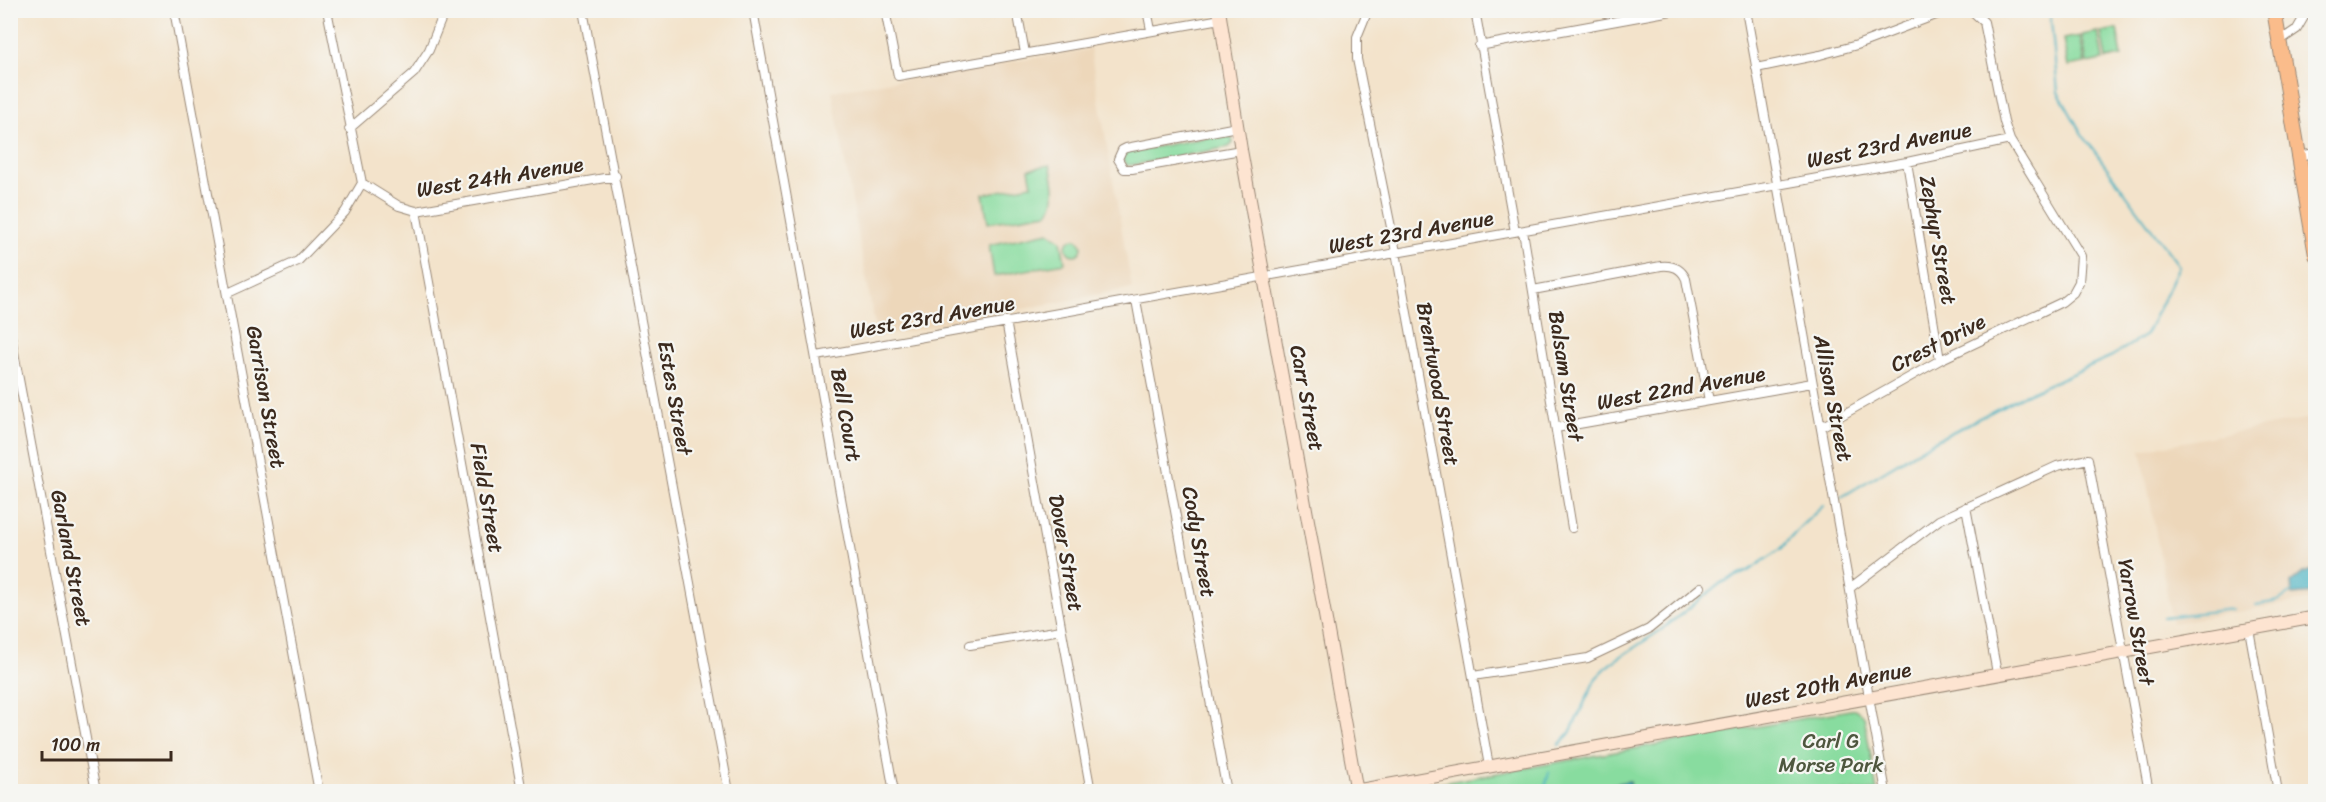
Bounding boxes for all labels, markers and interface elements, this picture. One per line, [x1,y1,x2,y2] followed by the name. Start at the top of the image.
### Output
[1803,110,1975,180] street label: West 23rd Avenue
[414,145,586,209] street label: West 24th Avenue
[1908,172,1968,308] street label: Zephyr Street
[1325,199,1497,265] street label: West 23rd Avenue
[846,284,1018,350] street label: West 23rd Avenue
[1405,299,1471,469] street label: Brentwood Street
[1884,303,1992,383] street label: Crest Drive
[1537,308,1595,446] street label: Balsam Street
[235,323,297,471] street label: Garrison Street
[1802,330,1864,465] street label: Allison Street
[646,338,704,460] street label: Estes Street
[1278,342,1336,454] street label: Carr Street
[1594,354,1768,422] street label: West 22nd Avenue
[819,365,873,465] street label: Bell Court
[459,440,515,556] street label: Field Street
[1171,483,1227,601] street label: Cody Street
[39,486,103,630] street label: Garland Street
[1037,491,1095,615] street label: Dover Street
[2106,556,2166,690] street label: Yarrow Street
[1742,650,1914,720] street label: West 20th Avenue
[1779,722,1884,784] park label: Carl G Morse Park
[42,724,171,762] scale bar
[51,729,100,761] text: 100 m

